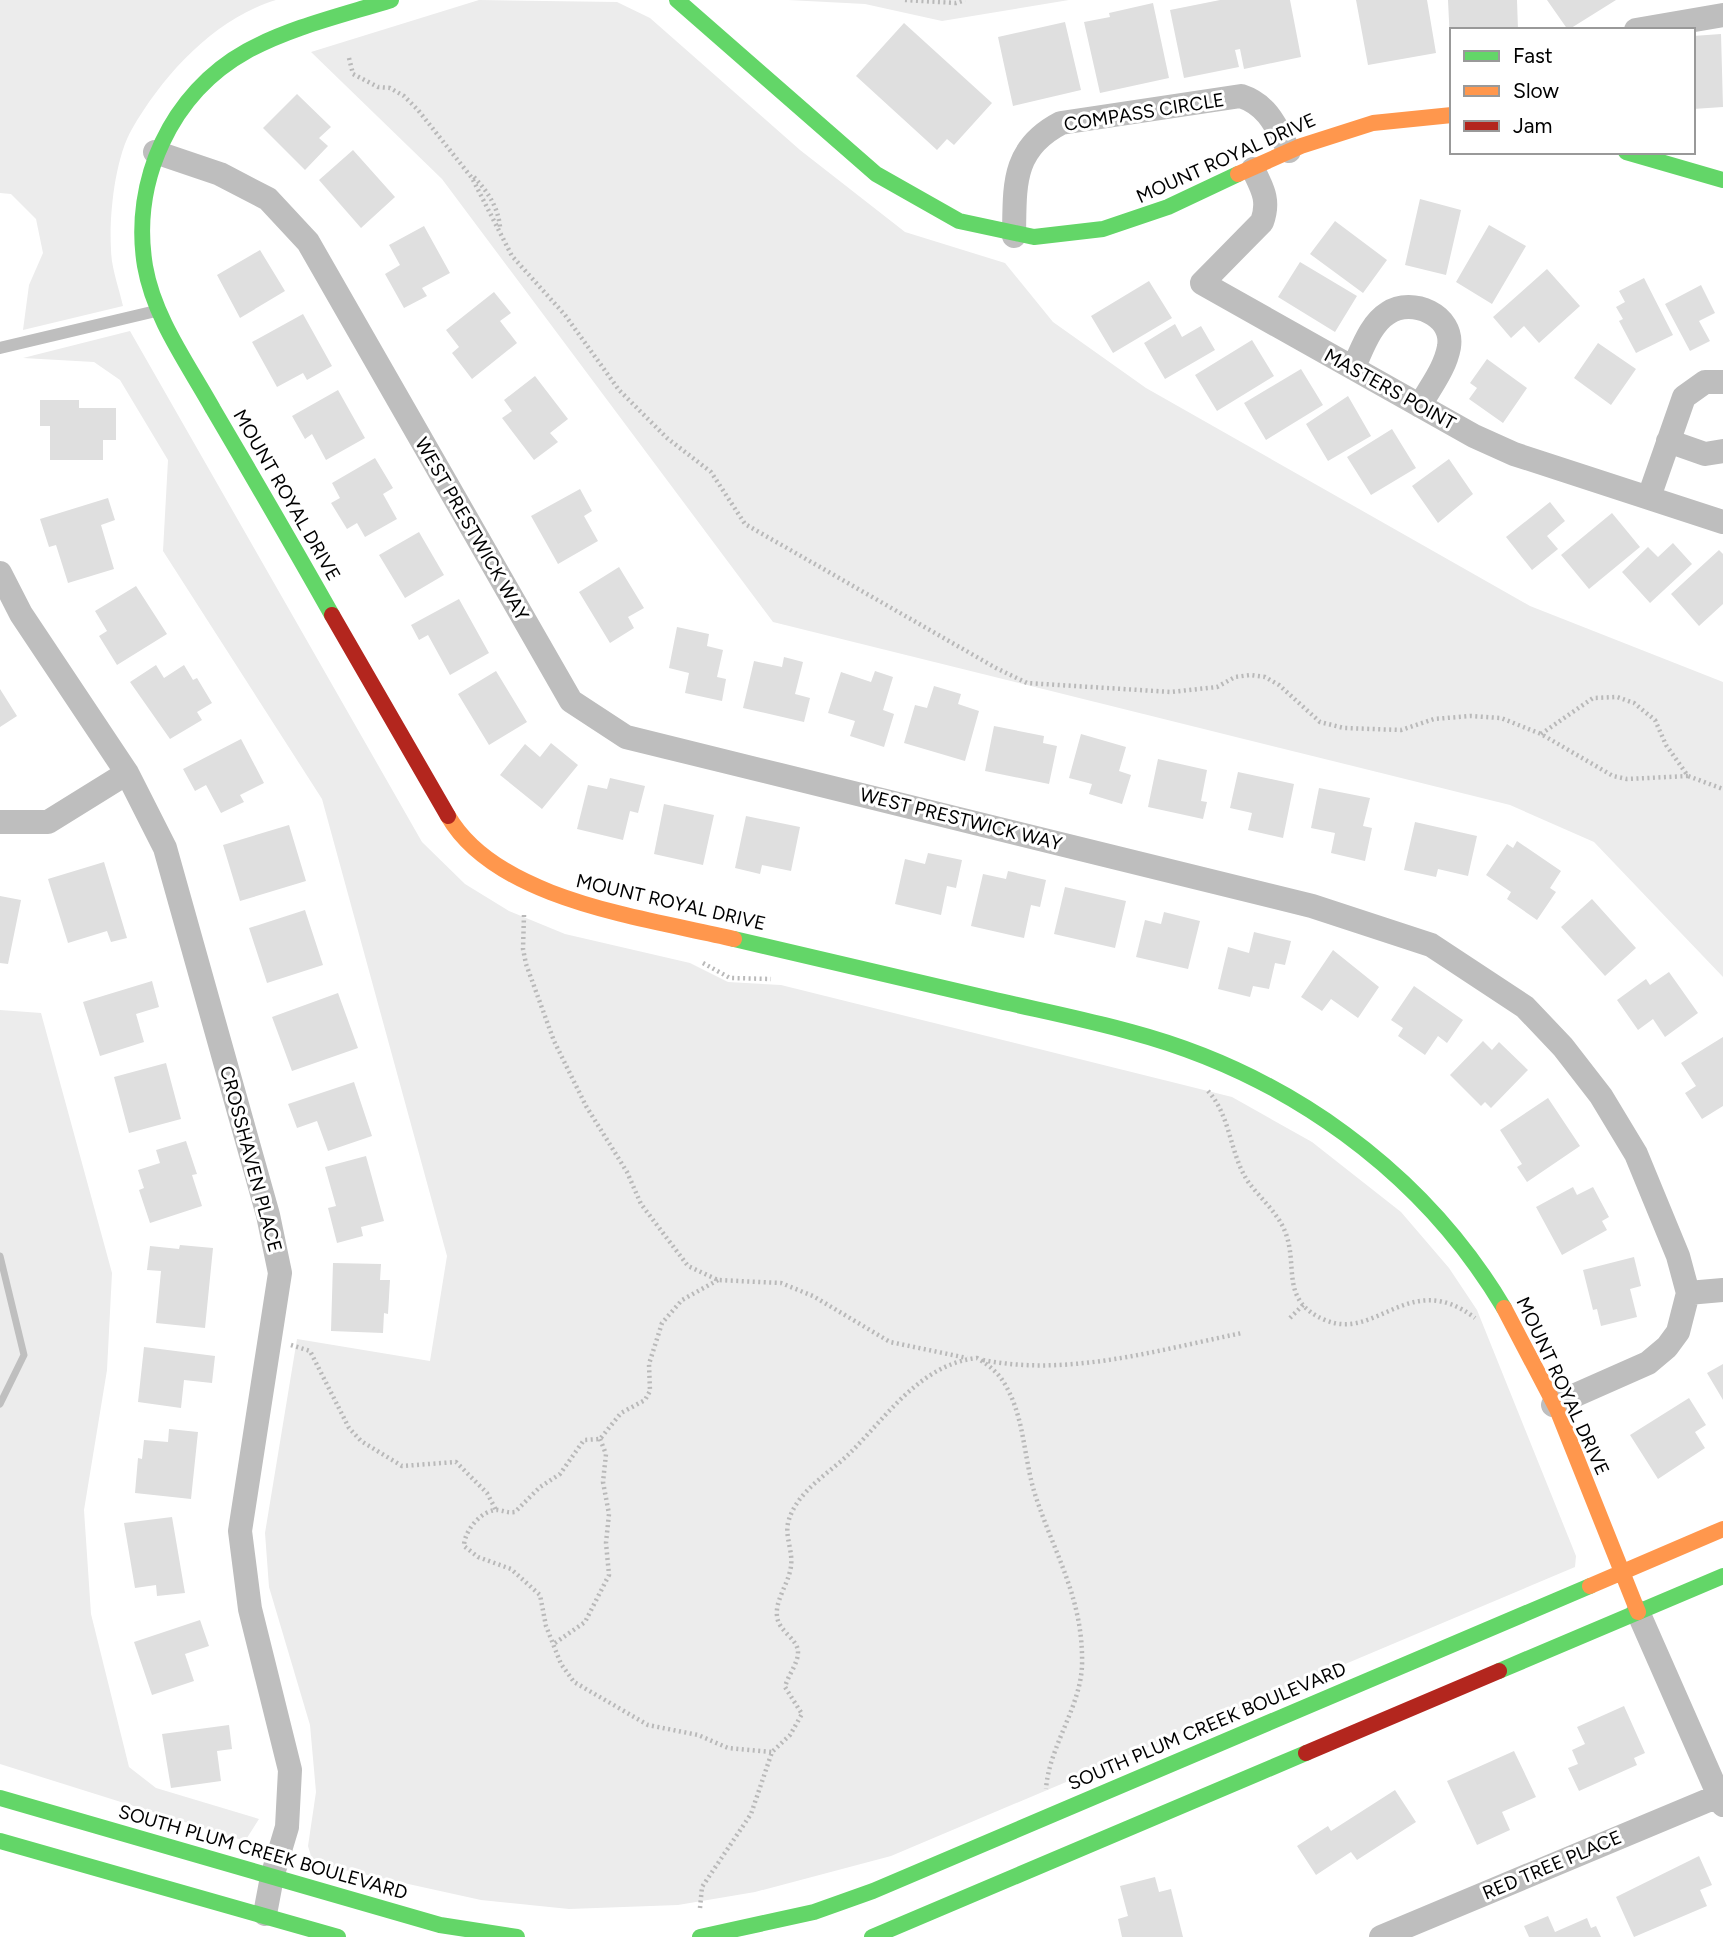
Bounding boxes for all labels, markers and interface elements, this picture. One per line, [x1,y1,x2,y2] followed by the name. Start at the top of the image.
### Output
[1450,28,1695,154] legend
[1513,43,1553,68] text: Fast
[1513,78,1559,103] text: Slow
[1062,88,1226,136] street label: COMPASS CIRCLE
[1133,108,1319,208] street label: MOUNT ROYAL DRIVE
[1513,113,1552,138] text: Jam
[1320,343,1460,435] street label: MASTERS POINT
[229,405,345,585] street label: MOUNT ROYAL DRIVE
[410,433,534,625] street label: WEST PRESTWICK WAY
[857,783,1065,855] street label: WEST PRESTWICK WAY
[574,869,768,935] street label: MOUNT ROYAL DRIVE
[215,1063,287,1255] street label: CROSSHAVEN PLACE
[1512,1293,1614,1479] street label: MOUNT ROYAL DRIVE
[1065,1657,1349,1795] street label: SOUTH PLUM CREEK BOULEVARD
[116,1800,410,1904] street label: SOUTH PLUM CREEK BOULEVARD
[1479,1825,1625,1905] street label: RED TREE PLACE

